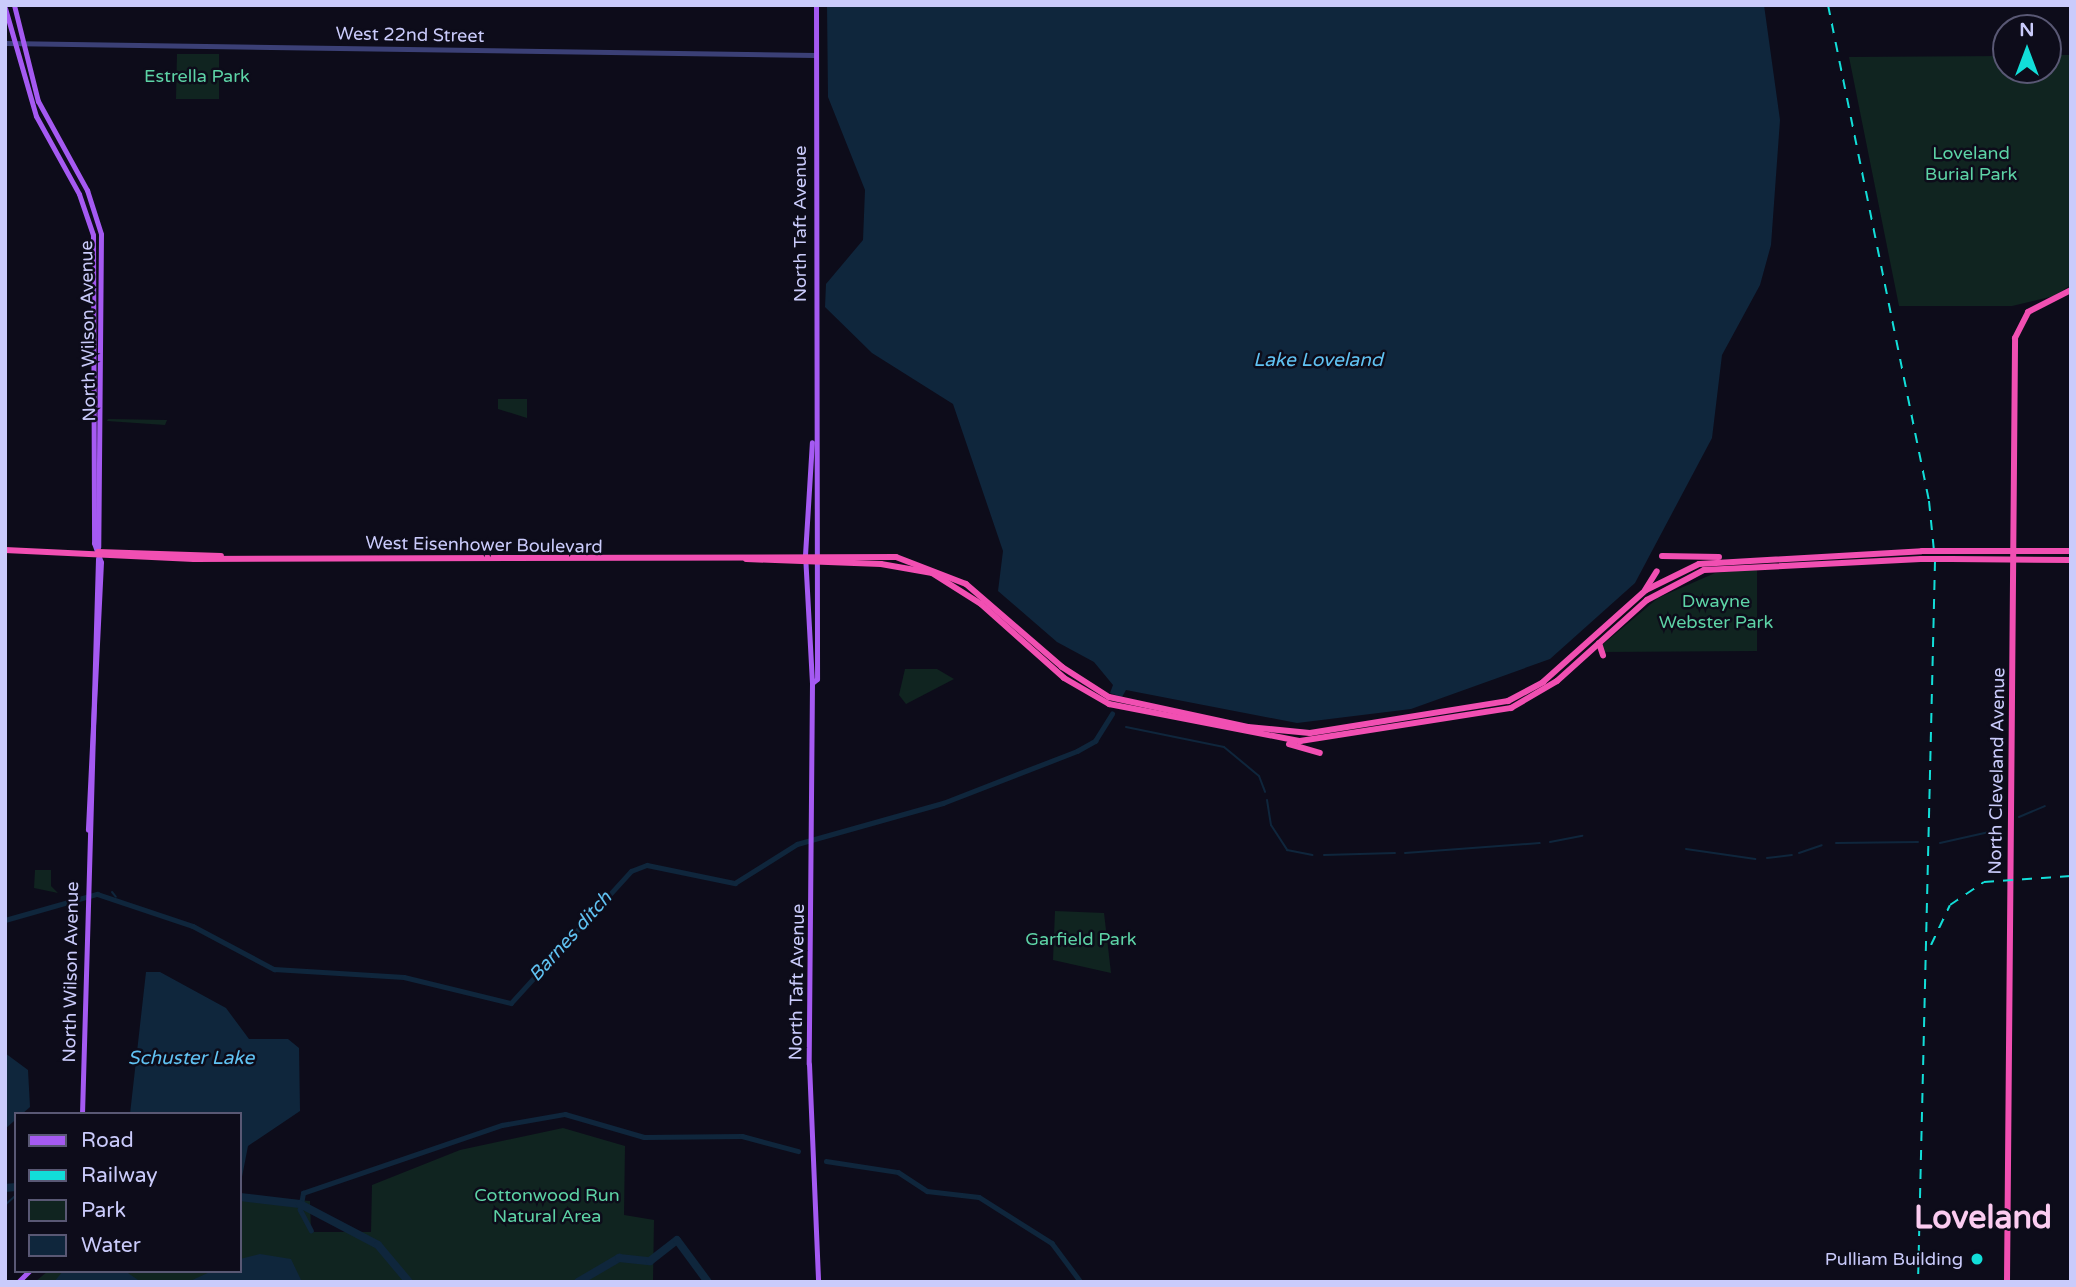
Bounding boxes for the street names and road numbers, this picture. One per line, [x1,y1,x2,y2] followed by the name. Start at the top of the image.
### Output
[335,23,485,47] street label: West 22nd Street
[789,146,811,302] street label: North Taft Avenue
[76,240,100,422] street label: North Wilson Avenue
[365,532,603,558] street label: West Eisenhower Boulevard
[1984,667,2010,875] street label: North Cleveland Avenue
[59,881,83,1063] street label: North Wilson Avenue
[785,904,809,1060] street label: North Taft Avenue

